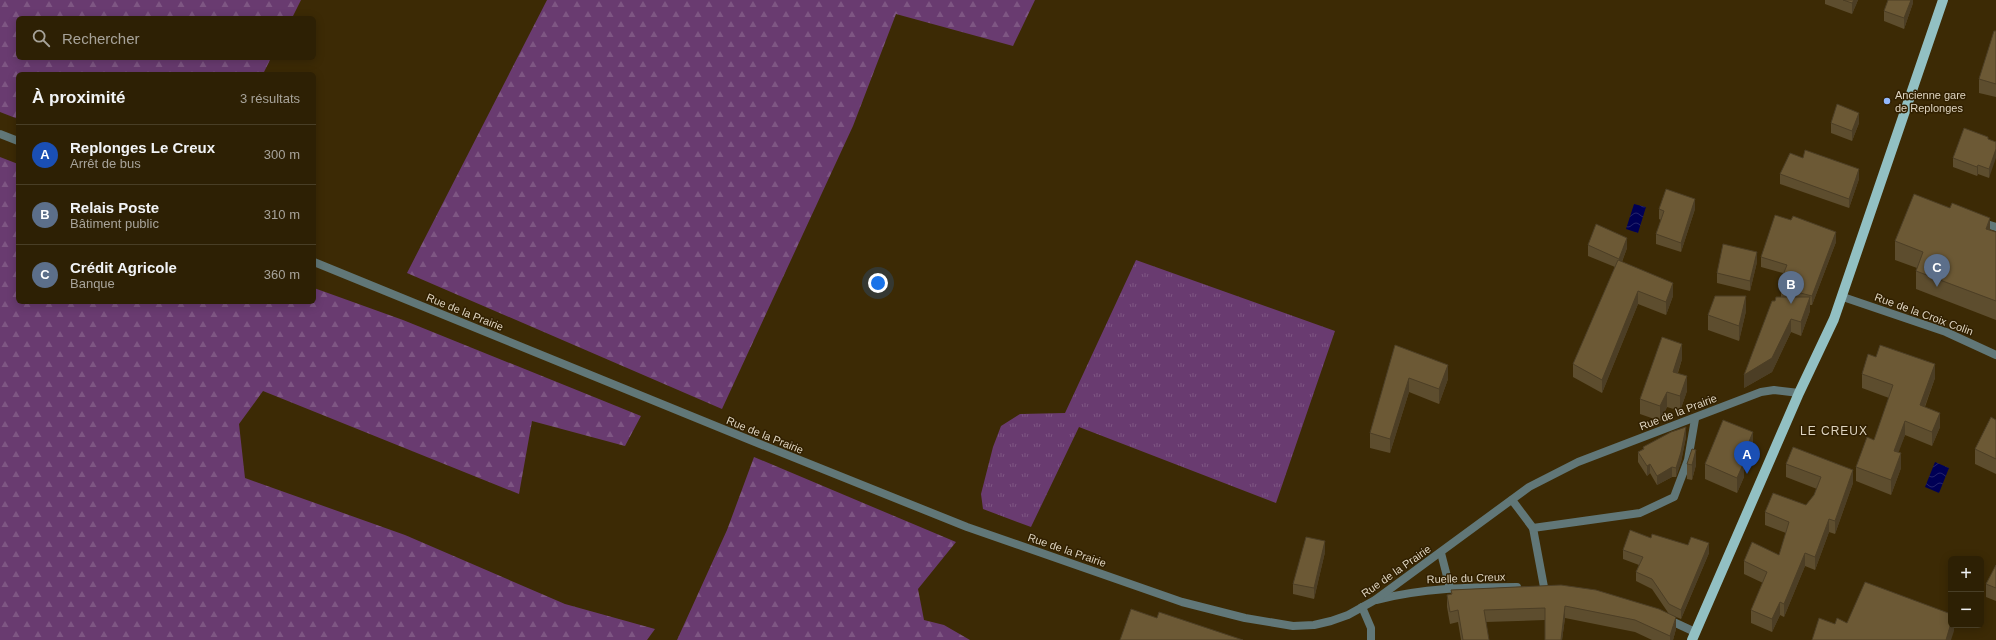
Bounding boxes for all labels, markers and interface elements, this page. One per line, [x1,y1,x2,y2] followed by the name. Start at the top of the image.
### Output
[16,16,316,60] search box
[30,27,52,49] icon: search
[62,30,140,47] text: Rechercher
[32,88,126,107] text: À proximité
[1895,89,1966,114] place label: Ancienne gare de Replonges
[240,91,300,106] text: 3 résultats
[1882,96,1892,106] marker: Ancienne gare de Replonges
[70,139,215,156] text: Replonges Le Creux
[40,147,50,162] text: A
[264,147,300,162] text: 300 m
[70,156,141,171] text: Arrêt de bus
[70,199,159,216] text: Relais Poste
[40,207,50,222] text: B
[264,207,300,222] text: 310 m
[70,216,159,231] text: Bâtiment public
[1924,254,1950,287] pin: C
[70,259,177,276] text: Crédit Agricole
[40,267,50,282] text: C
[264,267,300,282] text: 360 m
[1778,271,1804,304] pin: B
[868,273,888,293] your location
[70,276,115,291] text: Banque
[425,291,505,333] street label: Rue de la Prairie
[1873,291,1975,337] street label: Rue de la Croix Colin
[1638,392,1718,432] street label: Rue de la Prairie
[725,414,805,456] street label: Rue de la Prairie
[1800,424,1868,438] district label: LE CREUX
[1734,441,1760,474] pin: A
[1026,531,1108,569] street label: Rue de la Prairie
[1359,543,1433,599] street label: Rue de la Prairie
[1948,556,1984,628] map controls
[1948,556,1984,592] button: +
[1426,571,1506,585] street label: Ruelle du Creux
[1948,592,1984,628] button: −

